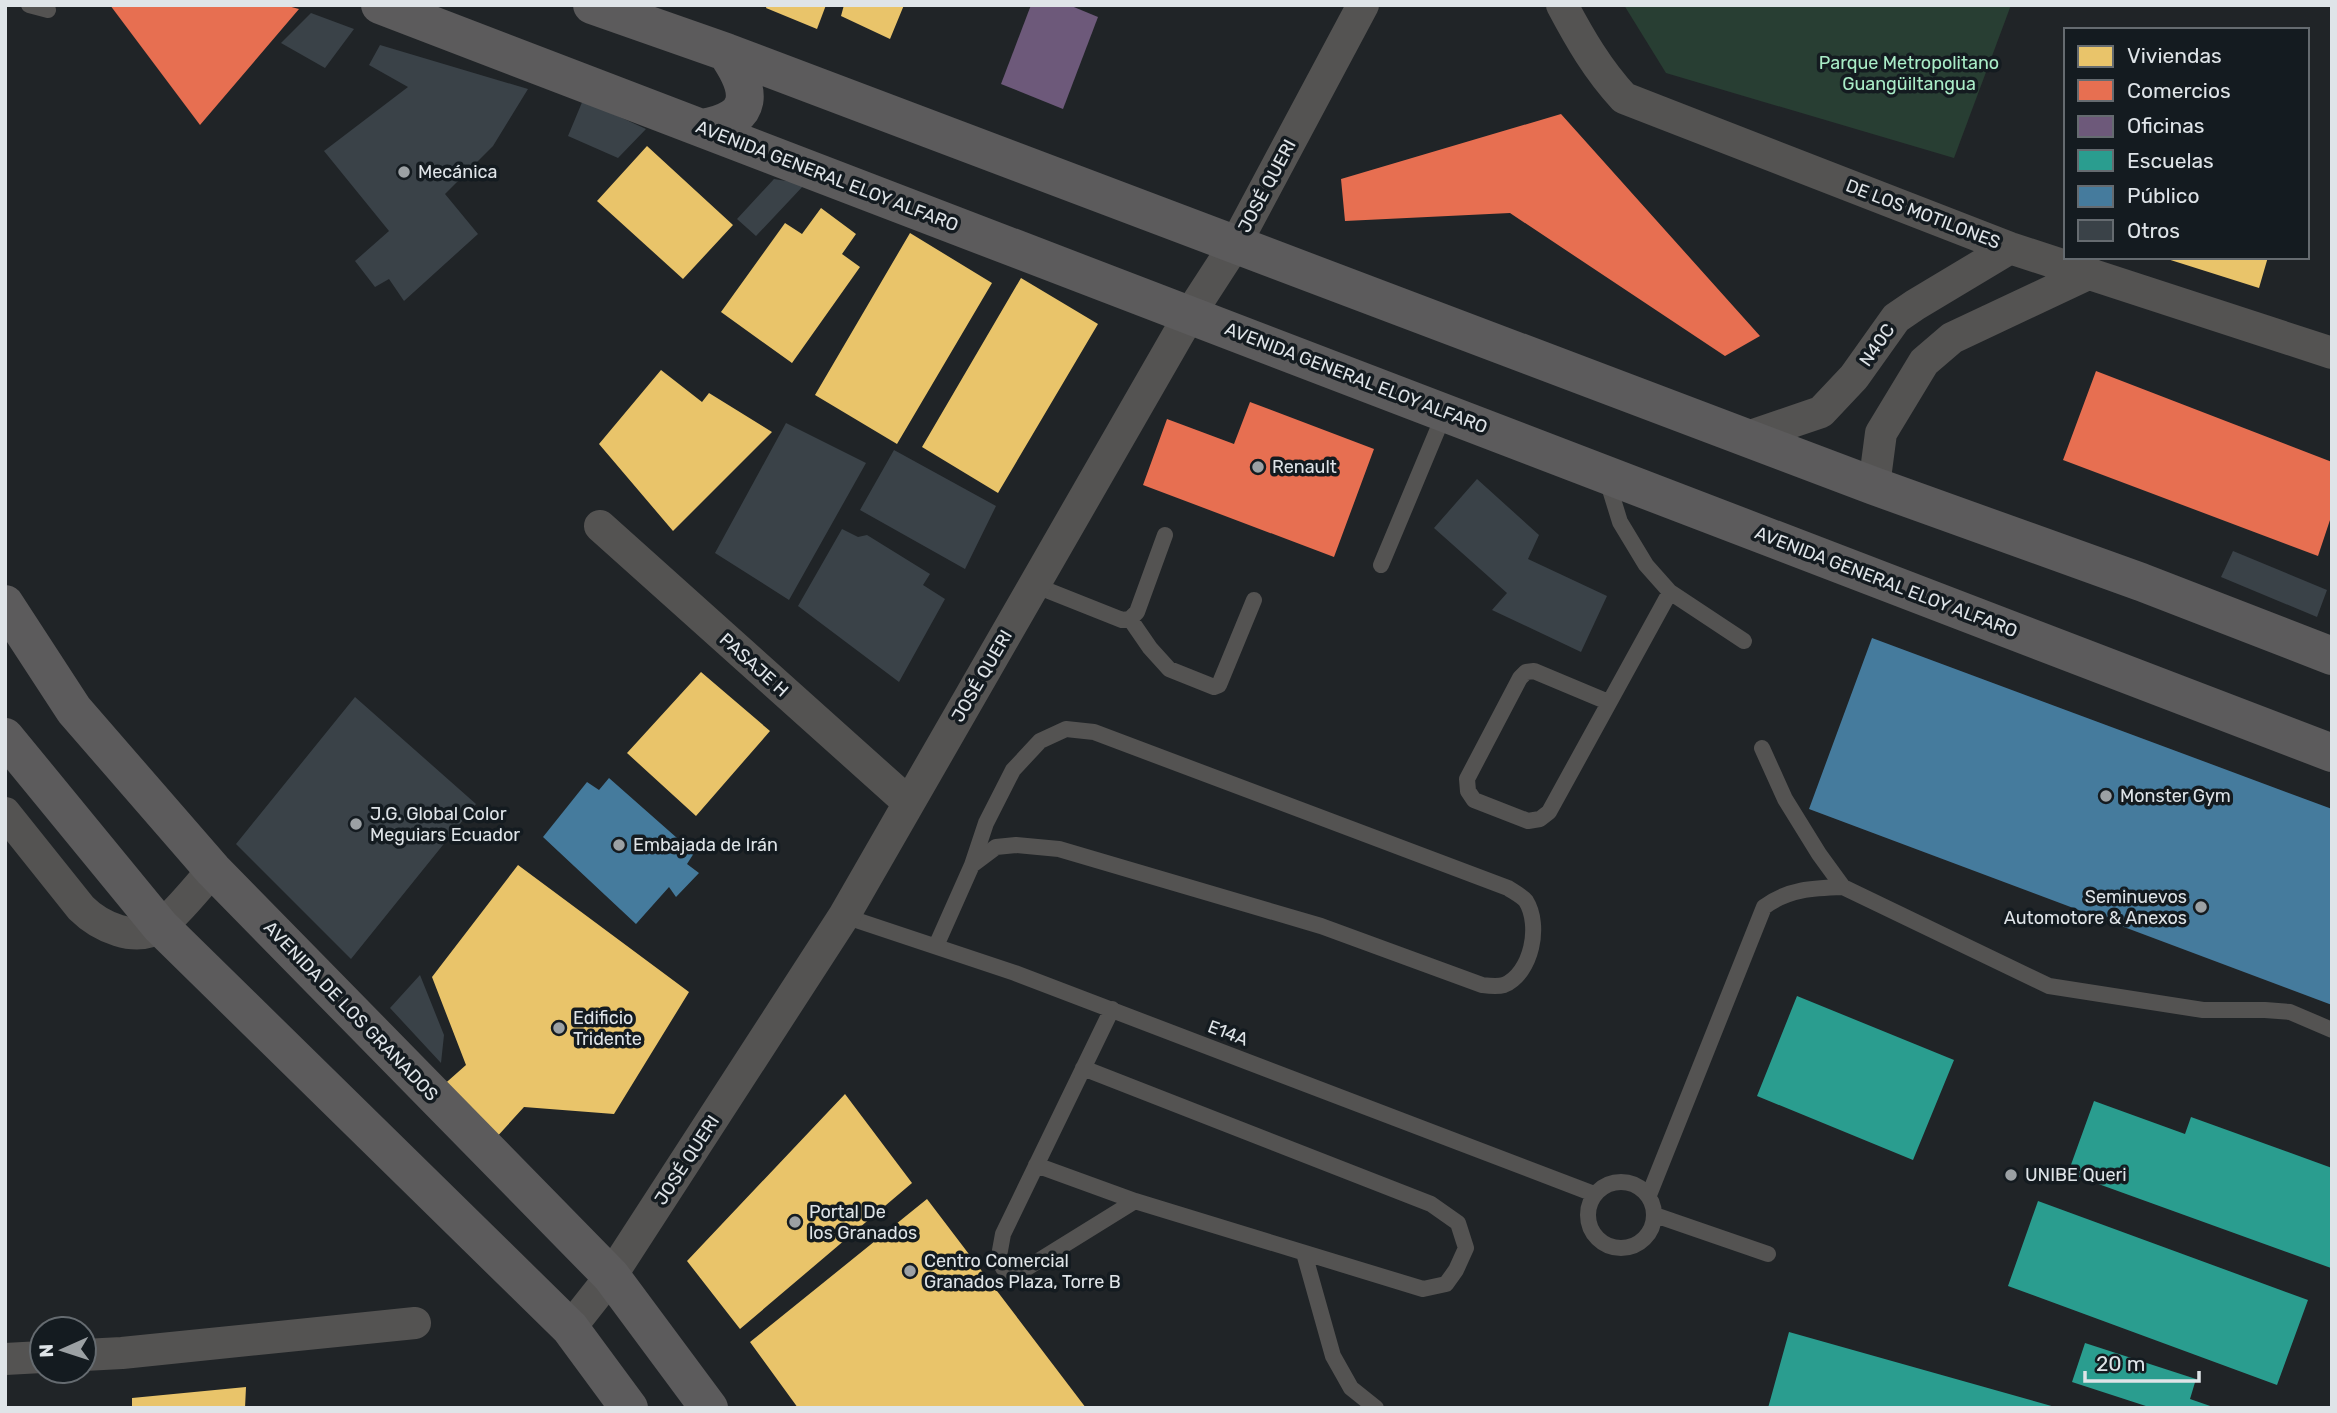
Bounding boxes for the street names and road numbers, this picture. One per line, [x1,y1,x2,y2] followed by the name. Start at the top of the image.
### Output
[693,116,961,236] street label: AVENIDA GENERAL ELOY ALFARO
[1233,136,1301,236] street label: JOSÉ QUERI
[1843,174,2003,254] street label: DE LOS MOTILONES
[1222,318,1490,438] street label: AVENIDA GENERAL ELOY ALFARO
[1854,319,1900,371] street label: N40C
[1752,522,2020,642] street label: AVENIDA GENERAL ELOY ALFARO
[947,626,1017,726] street label: JOSÉ QUERI
[715,628,793,702] street label: PASAJE H
[259,917,443,1105] street label: AVENIDA DE LOS GRANADOS
[1205,1015,1251,1051] street label: E14A
[650,1111,724,1209] street label: JOSÉ QUERI

